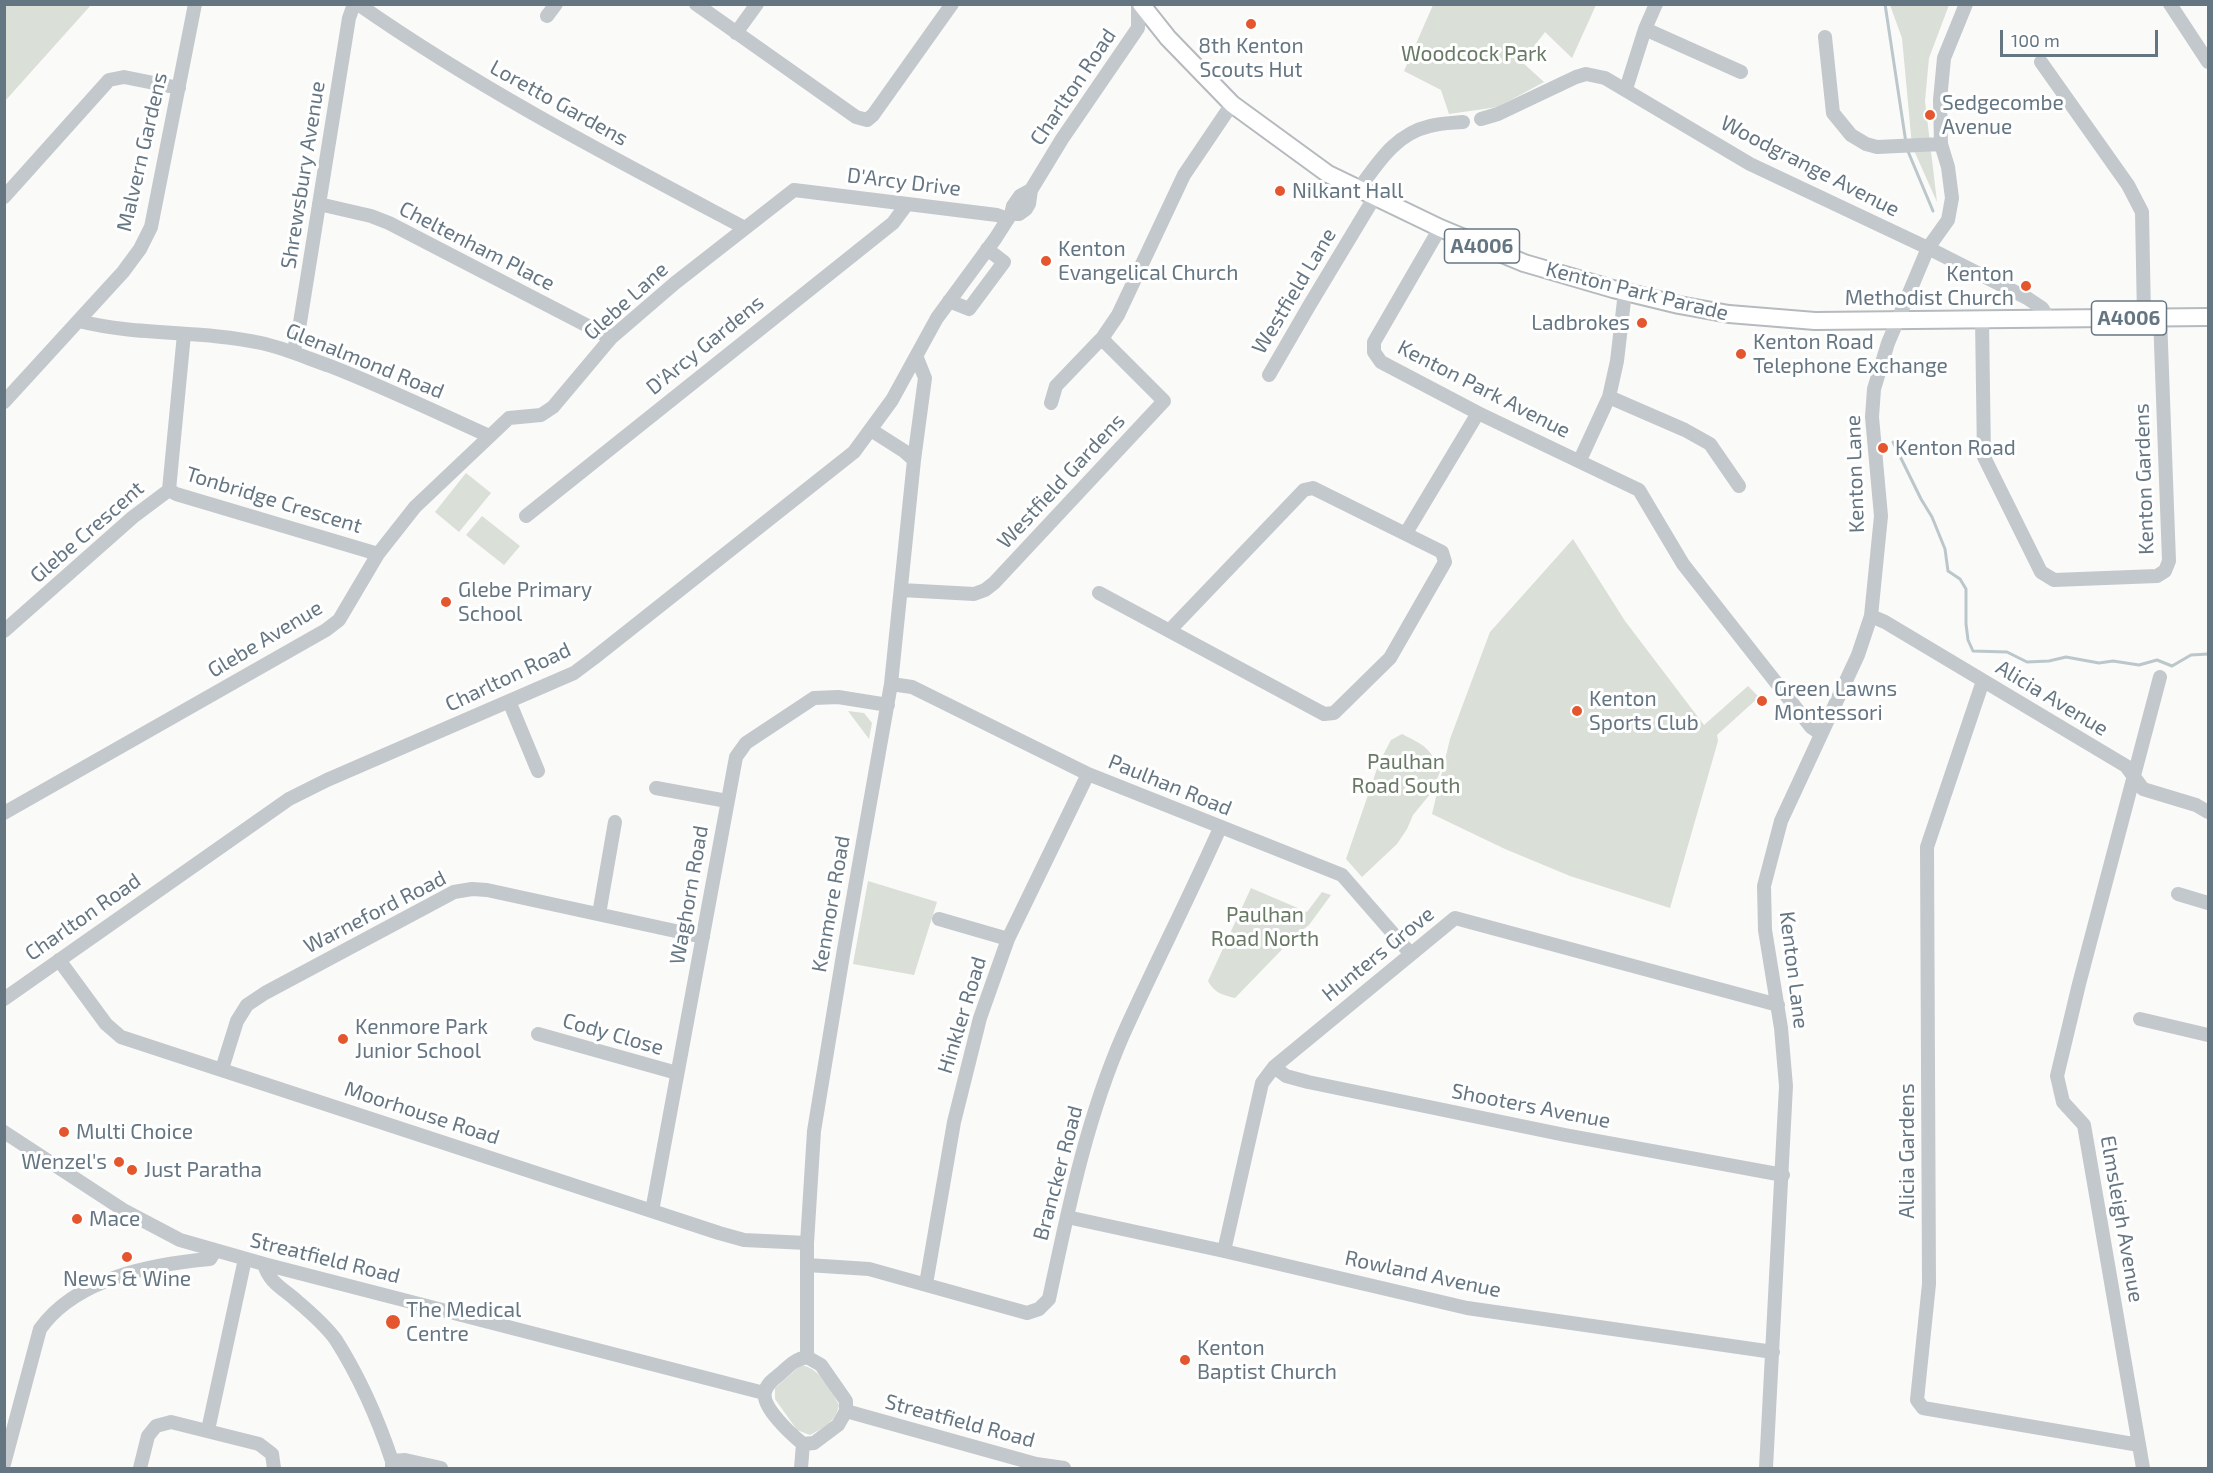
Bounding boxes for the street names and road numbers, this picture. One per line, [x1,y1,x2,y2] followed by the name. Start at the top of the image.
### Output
[1025,24,1121,150] street label: Charlton Road
[486,55,632,151] street label: Loretto Gardens
[111,70,173,234] street label: Malvern Gardens
[276,79,330,271] street label: Shrewsbury Avenue
[1716,110,1904,222] street label: Woodgrange Avenue
[846,163,962,201] street label: D'Arcy Drive
[395,196,559,296] street label: Cheltenham Place
[1247,224,1341,358] street label: Westfield Lane
[1444,229,1520,263] road number: A4006
[1543,256,1731,326] street label: Kenton Park Parade
[579,257,673,345] street label: Glebe Lane
[641,290,769,400] street label: D'Arcy Gardens
[2092,301,2166,335] road number: A4006
[282,318,448,404] street label: Glenalmond Road
[1393,335,1575,443] street label: Kenton Park Avenue
[2129,403,2159,555] street label: Kenton Gardens
[992,408,1130,554] street label: Westfield Gardens
[1840,414,1870,534] street label: Kenton Lane
[183,461,365,539] street label: Tonbridge Crescent
[25,476,149,588] street label: Glebe Crescent
[203,595,327,683] street label: Glebe Avenue
[441,637,575,717] street label: Charlton Road
[1991,655,2113,741] street label: Alicia Avenue
[1105,749,1235,821] street label: Paulhan Road
[664,824,714,966] street label: Waghorn Road
[807,834,855,974] street label: Kenmore Road
[300,865,450,959] street label: Warneford Road
[20,868,146,966] street label: Charlton Road
[1317,901,1439,1007] street label: Hunters Grove
[1774,910,1814,1030] street label: Kenton Lane
[932,953,992,1077] street label: Hinkler Road
[560,1008,666,1060] street label: Cody Close
[341,1076,503,1150] street label: Moorhouse Road
[1449,1078,1613,1134] street label: Shooters Avenue
[1894,1083,1920,1219] street label: Alicia Gardens
[1028,1103,1088,1243] street label: Brancker Road
[2095,1134,2149,1304] street label: Elmsleigh Avenue
[247,1227,403,1289] street label: Streatfield Road
[1343,1245,1503,1303] street label: Rowland Avenue
[882,1389,1038,1453] street label: Streatfield Road

